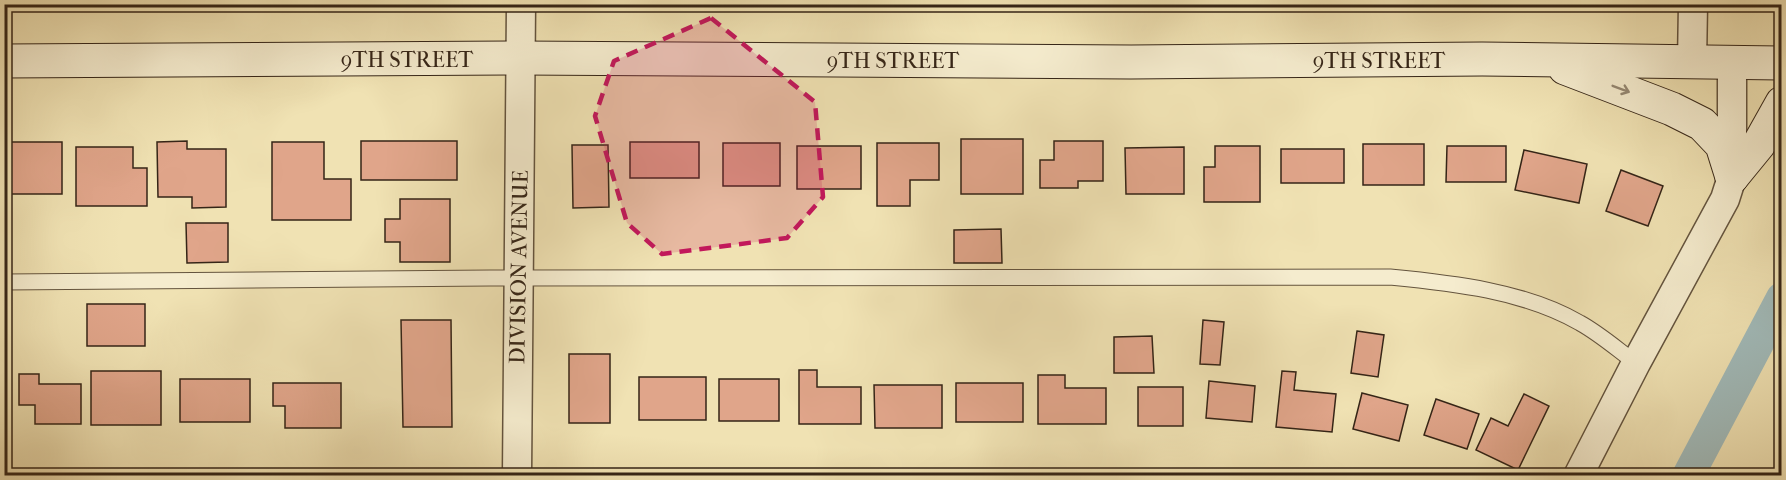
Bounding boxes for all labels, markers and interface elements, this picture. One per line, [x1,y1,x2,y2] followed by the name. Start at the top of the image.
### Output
[341,47,474,73] street label: 9TH STREET
[827,48,960,74] street label: 9TH STREET
[1313,48,1446,74] street label: 9TH STREET
[1611,85,1629,96] one-way arrow
[504,170,534,364] street label: DIVISION AVENUE

